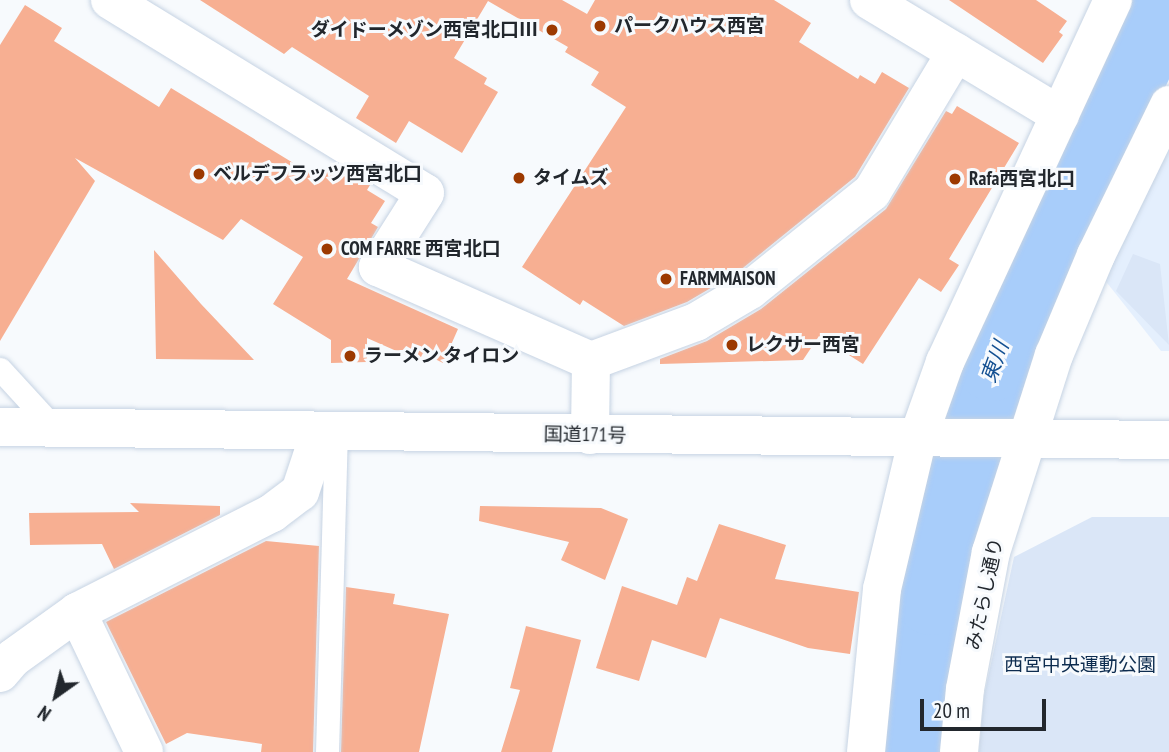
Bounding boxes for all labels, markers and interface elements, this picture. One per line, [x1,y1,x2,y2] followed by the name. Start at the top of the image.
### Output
[614,15,766,37] place label: パークハウス西宮
[592,18,608,34] marker: パークハウス西宮
[310,19,538,41] place label: ダイドーメゾン西宮北口Ⅲ
[544,22,560,38] marker: ダイドーメゾン西宮北口Ⅲ
[213,163,422,185] place label: ベルデフラッツ西宮北口
[191,166,207,182] marker: ベルデフラッツ西宮北口
[533,167,609,189] place label: タイムズ
[969,168,1075,190] place label: Rafa西宮北口
[511,170,527,186] marker: タイムズ
[947,171,963,187] marker: Rafa西宮北口
[341,238,501,260] place label: COM FARRE 西宮北口
[319,241,335,257] marker: COM FARRE 西宮北口
[680,268,775,290] place label: FARMMAISON
[658,271,674,287] marker: FARMMAISON
[746,334,860,356] place label: レクサー西宮
[724,337,740,353] marker: レクサー西宮
[976,338,1014,386] water label: 東川
[364,345,520,367] place label: ラーメン タイロン
[342,348,358,364] marker: ラーメン タイロン
[543,423,627,447] street label: 国道171号
[962,536,1008,652] street label: みたらし通り
[1004,654,1156,676] park label: 西宮中央運動公園
[21,661,91,731] north arrow
[924,686,1050,730] scale bar
[933,697,970,724] text: 20 m
[33,701,55,726] text: N

